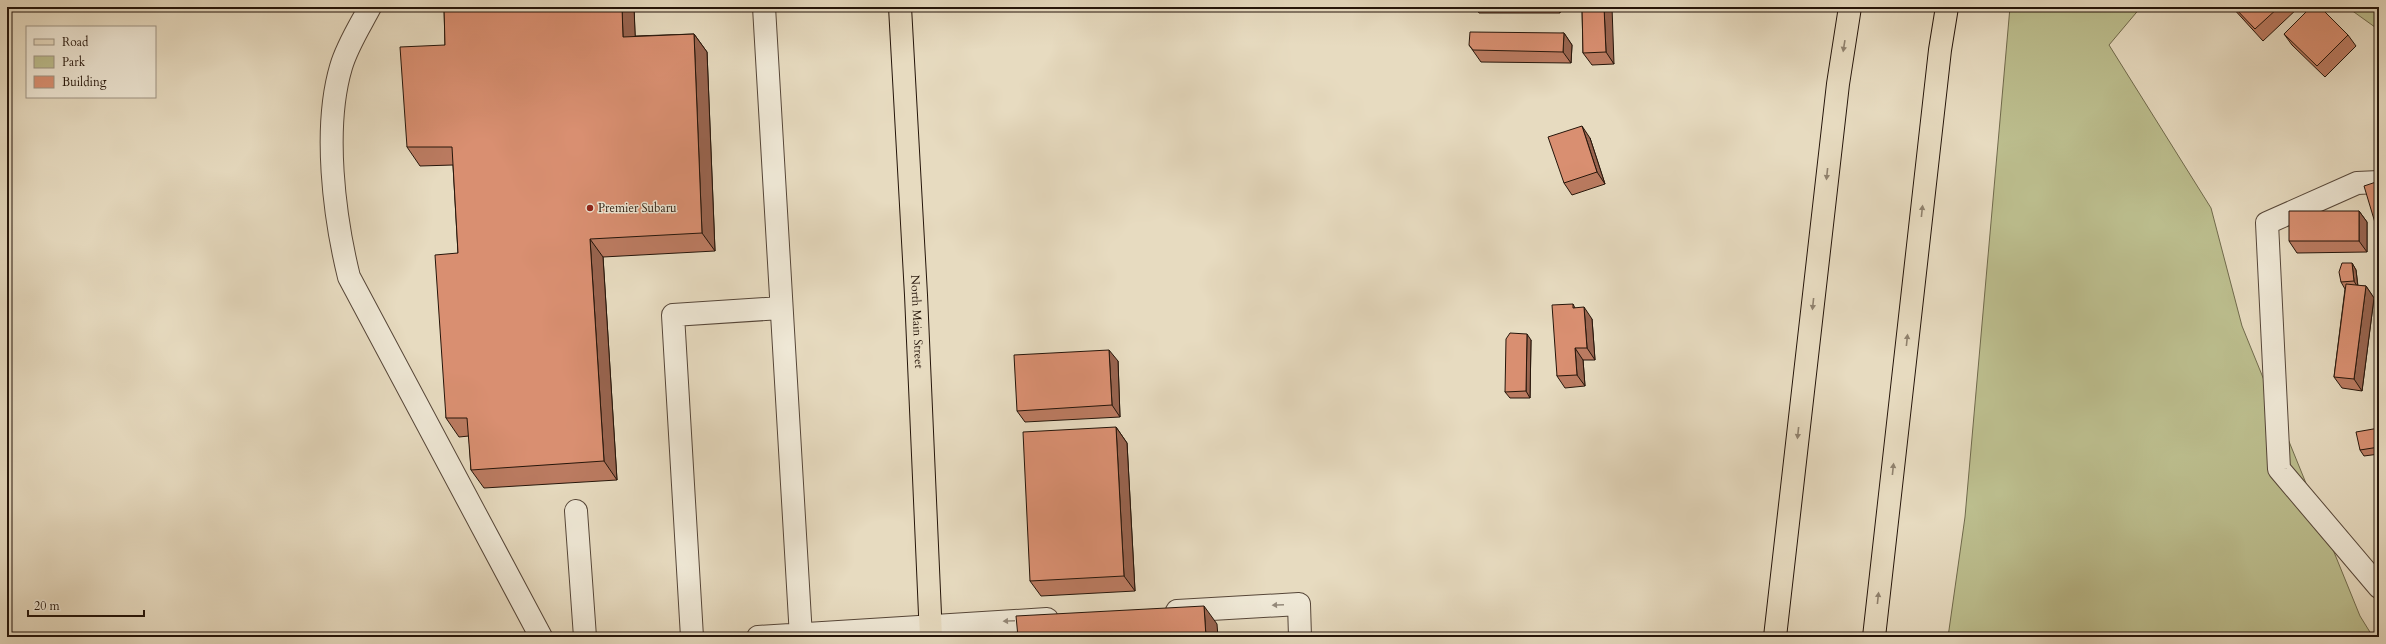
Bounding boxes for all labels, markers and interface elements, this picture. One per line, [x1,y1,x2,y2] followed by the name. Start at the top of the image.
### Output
[26,26,156,98] legend
[62,34,89,50] text: Road
[1841,39,1847,52] one-way arrow
[62,54,86,70] text: Park
[62,74,107,90] text: Building
[1824,168,1831,180] one-way arrow
[598,200,677,216] place label: Premier Subaru
[585,203,595,213] marker: Premier Subaru
[1919,205,1925,217] one-way arrow
[907,274,927,369] street label: North Main Street
[1810,298,1816,310] one-way arrow
[1904,334,1911,346] one-way arrow
[1795,427,1802,439] one-way arrow
[1889,463,1896,475] one-way arrow
[28,592,144,618] scale bar
[1875,592,1881,604] one-way arrow
[34,598,61,614] text: 20 m
[1272,602,1285,609] one-way arrow
[1003,617,1015,624] one-way arrow

